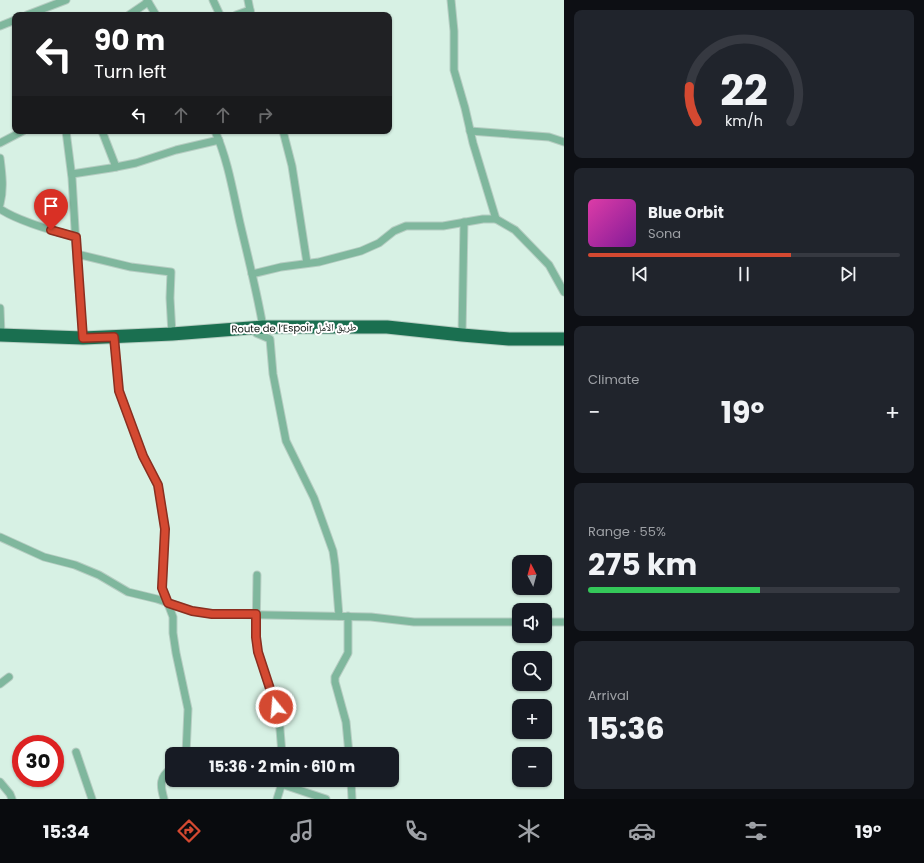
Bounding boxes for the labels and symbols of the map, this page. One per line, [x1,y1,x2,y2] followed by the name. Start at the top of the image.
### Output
[34,189,68,230] pin
[231,319,357,337] street label: Route de l’Espoir طريق الأمل
[512,555,552,595] north arrow
[255,686,297,728] position arrow
[12,735,64,787] speed limit sign: 30

